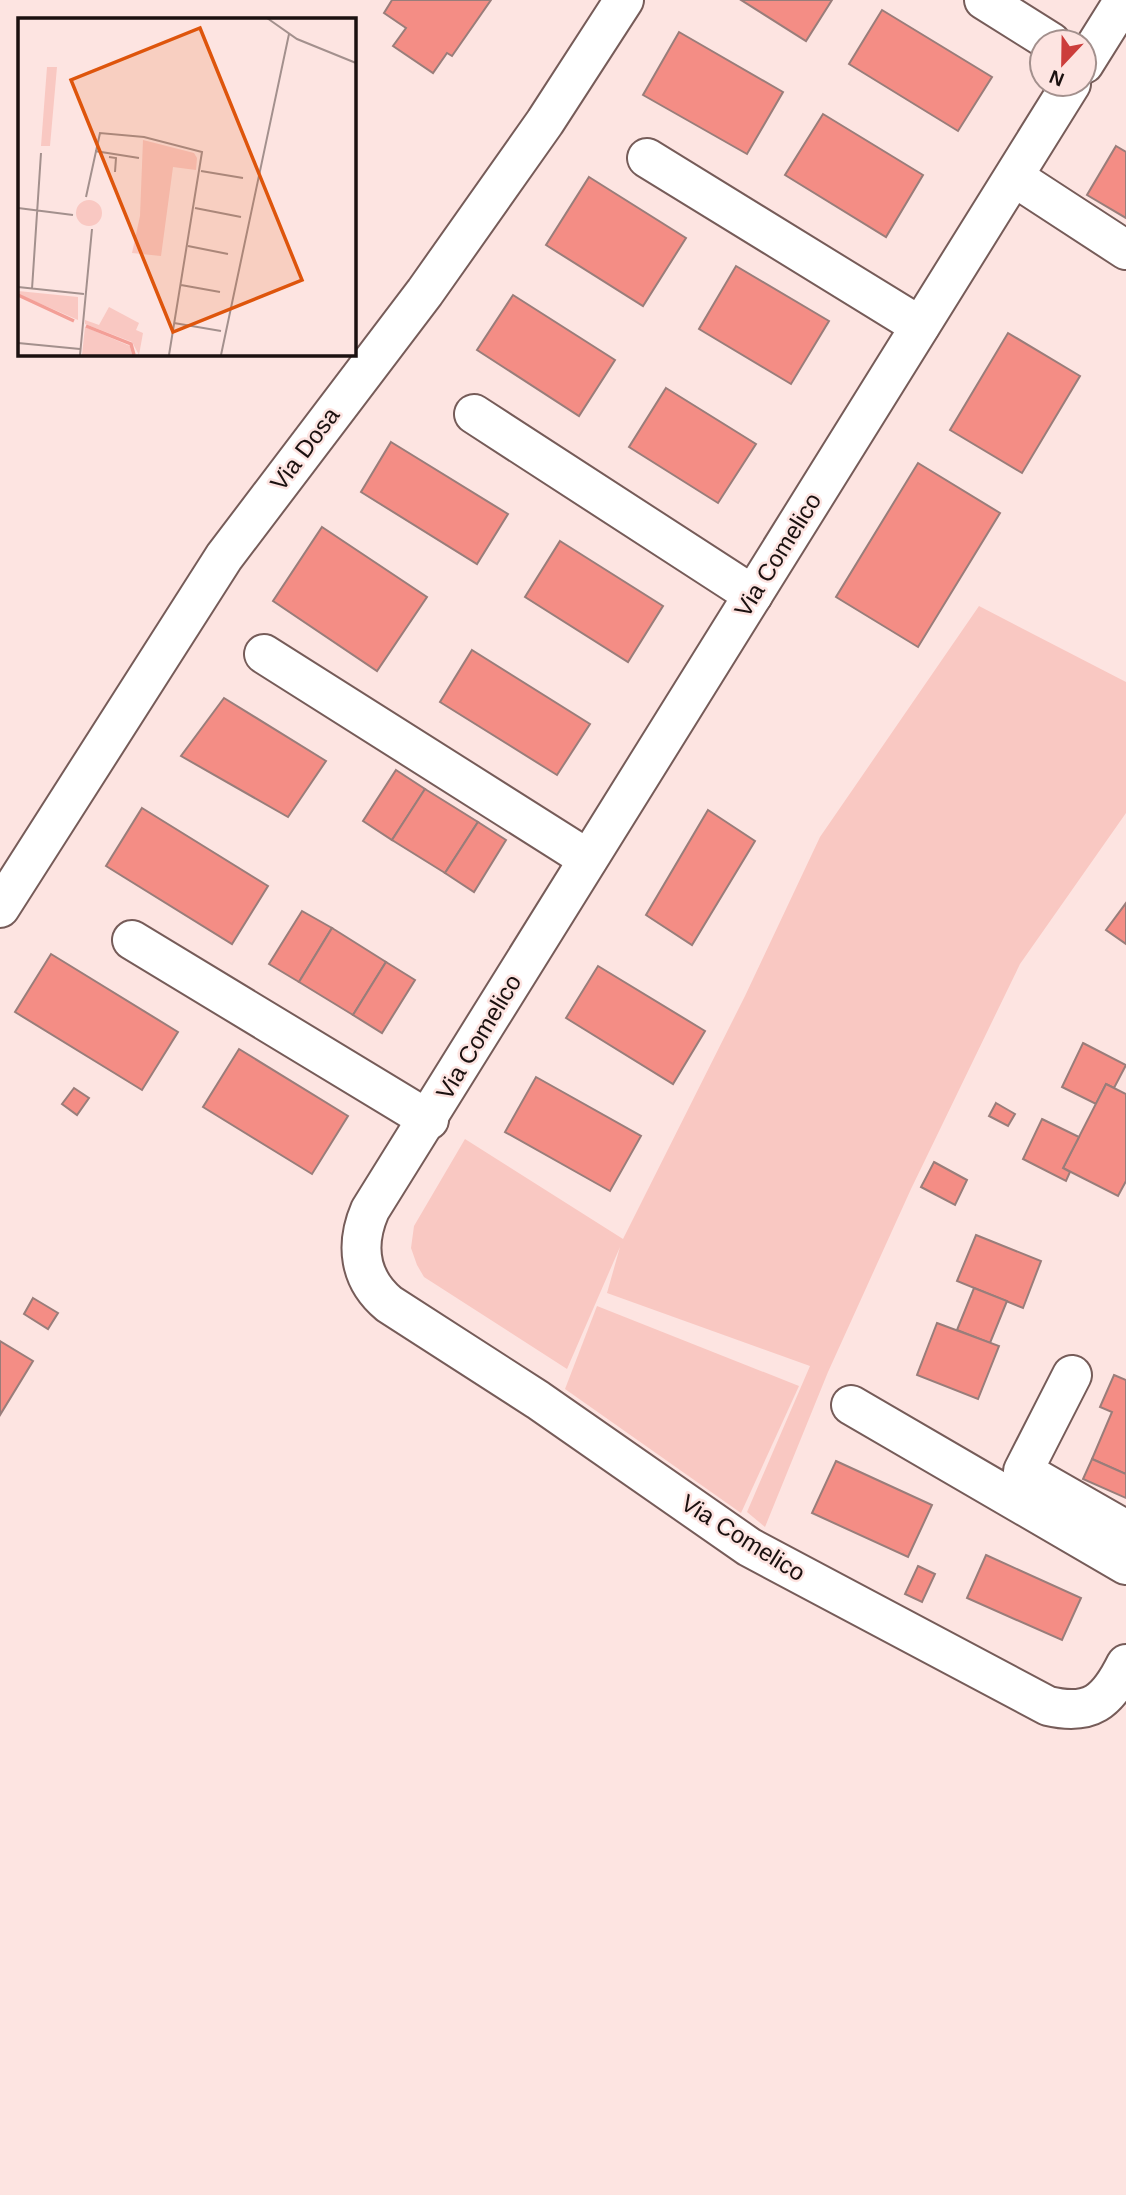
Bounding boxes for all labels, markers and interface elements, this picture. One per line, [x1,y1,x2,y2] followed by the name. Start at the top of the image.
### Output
[18,18,355,355] inset map
[1028,28,1098,98] north arrow
[1047,66,1067,91] text: N
[265,401,345,496] street label: Via Dosa
[729,488,826,622] street label: Via Comelico
[431,969,526,1104] street label: Via Comelico
[676,1489,810,1586] street label: Via Comelico

